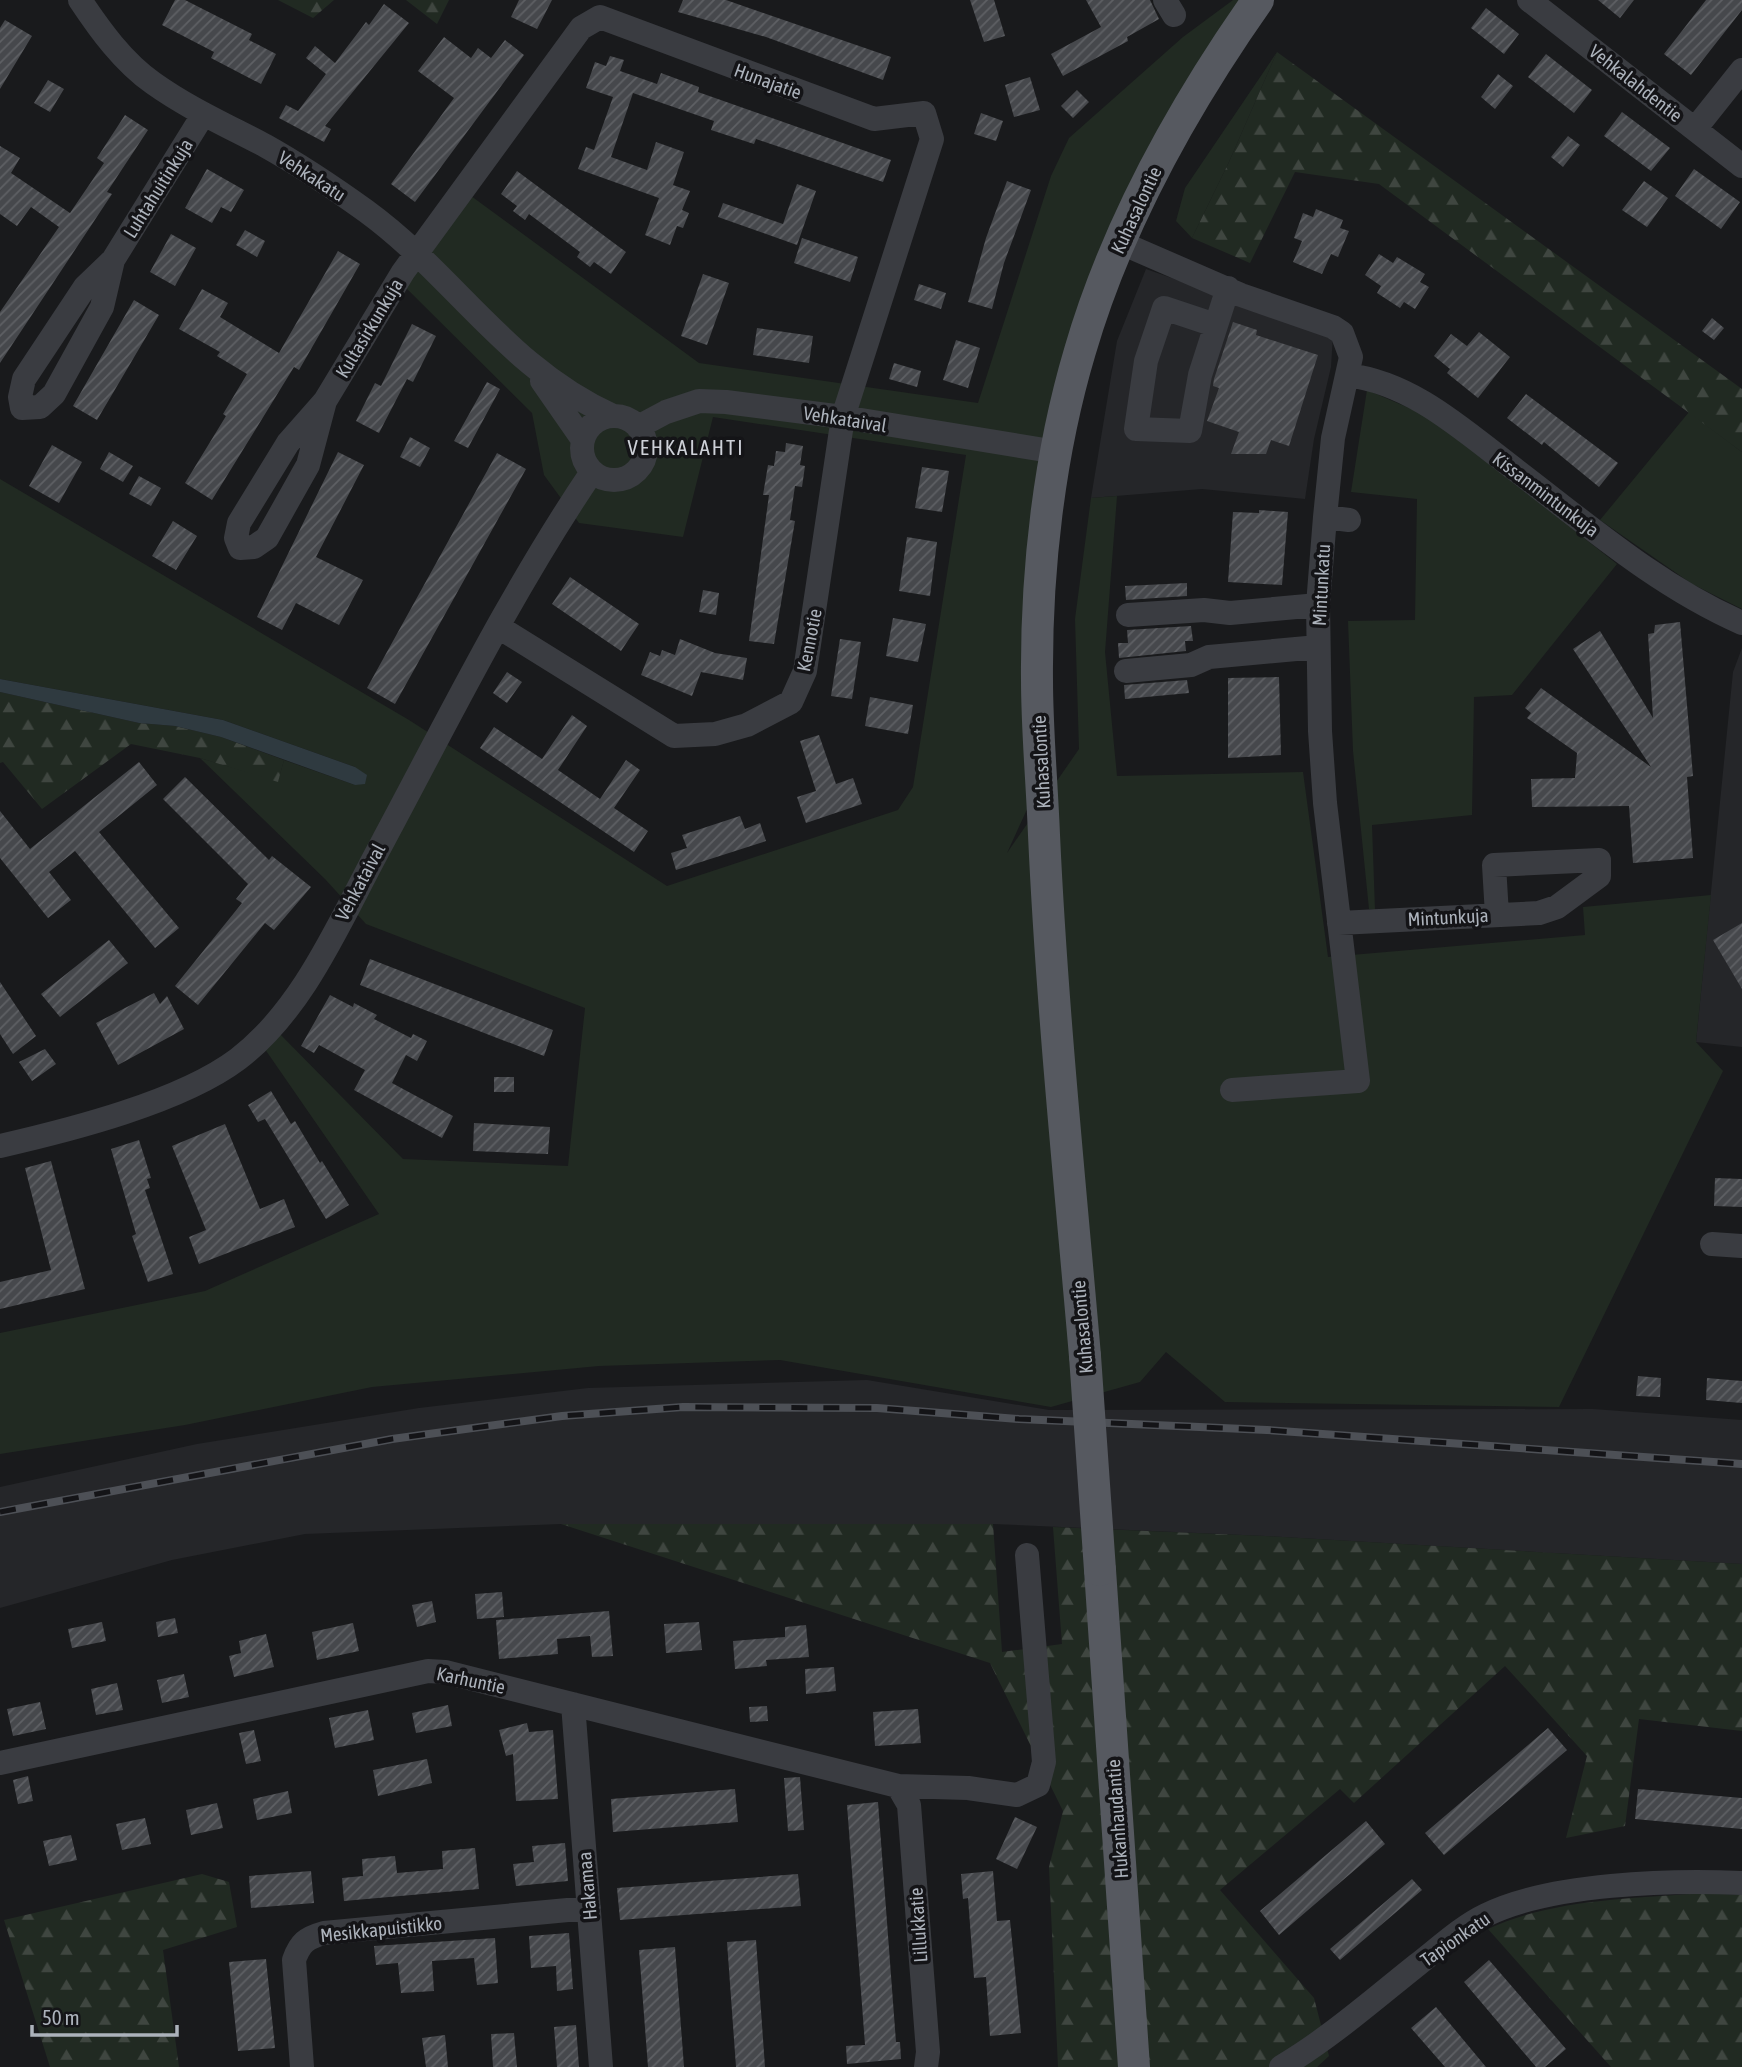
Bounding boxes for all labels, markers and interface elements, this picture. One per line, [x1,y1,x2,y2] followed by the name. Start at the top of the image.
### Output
[1585,40,1687,126] street label: Vehkalahdentie
[731,59,805,103] street label: Hunajatie
[119,134,197,242] street label: Luhtahuitinkuja
[274,146,350,206] street label: Vehkakatu
[1106,163,1166,257] street label: Kuhasalontie
[331,274,407,382] street label: Kultasirkunkuja
[802,402,888,436] street label: Vehkataival
[627,435,745,459] district label: VEHKALAHTI
[1489,447,1603,541] street label: Kissanmintunkuja
[1308,543,1334,627] street label: Mintunkatu
[792,607,826,673] street label: Kennotie
[1028,715,1054,809] street label: Kuhasalontie
[331,840,389,924] street label: Vehkataival
[1407,904,1489,930] street label: Mintunkuja
[1067,1280,1097,1374] street label: Kuhasalontie
[435,1662,507,1698] street label: Karhuntie
[1102,1759,1132,1879] street label: Hukanhaudantie
[573,1851,601,1921] street label: Hakamaa
[904,1887,932,1963] street label: Lillukkatie
[1416,1907,1494,1971] street label: Tapionkatu
[319,1912,443,1946] street label: Mesikkapuistikko
[32,1994,177,2038] scale bar
[42,2005,80,2029] text: 50 m

